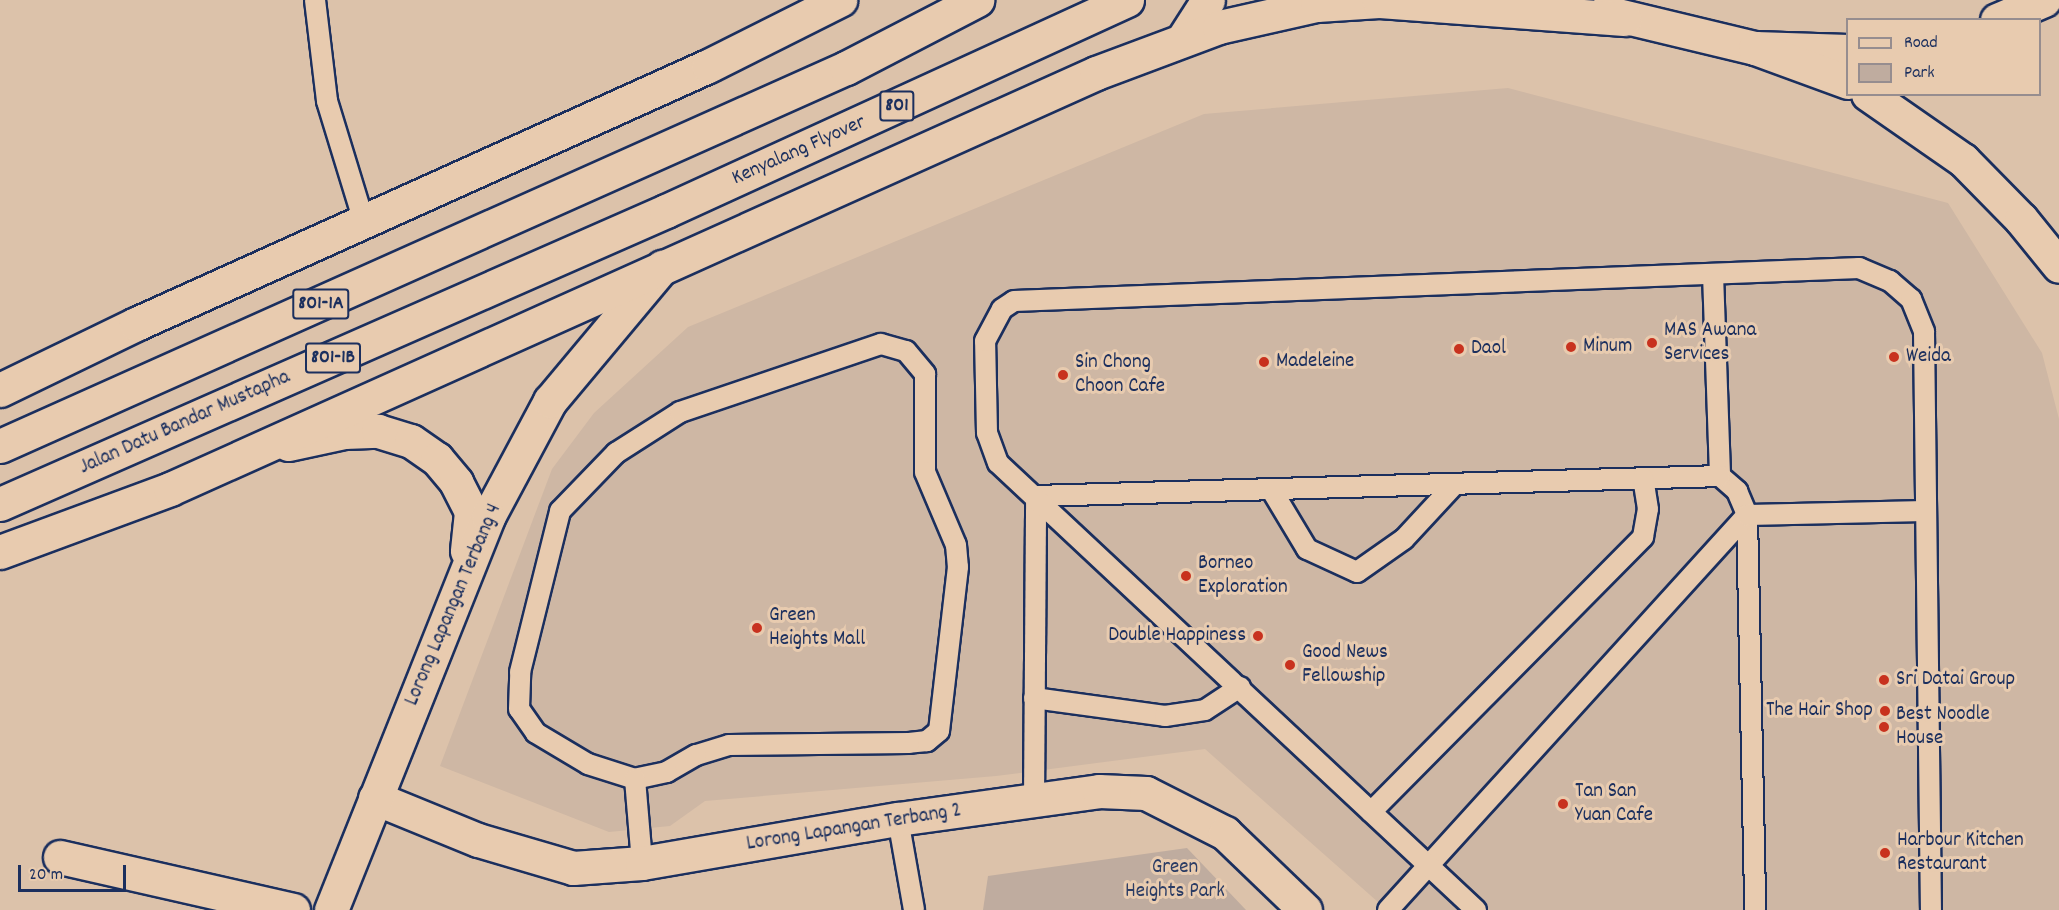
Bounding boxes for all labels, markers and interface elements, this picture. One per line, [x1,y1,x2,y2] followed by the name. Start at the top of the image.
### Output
[1846,18,2041,96] legend
[1904,31,1938,56] text: Road
[1904,61,1935,86] text: Park
[879,89,915,123] road number: 801
[728,110,870,192] street label: Kenyalang Flyover
[291,287,351,321] road number: 801-1A
[1664,318,1756,368] place label: MAS Awana Services
[1583,334,1632,360] place label: Minum
[1471,336,1506,362] place label: Daol
[1645,336,1659,350] marker: MAS Awana Services
[1564,340,1578,354] marker: Minum
[304,341,362,375] road number: 801-1B
[1452,342,1466,356] marker: Daol
[1906,344,1951,370] place label: Weida
[1276,349,1354,375] place label: Madeleine
[1075,350,1165,400] place label: Sin Chong Choon Cafe
[1887,350,1901,364] marker: Weida
[1257,355,1271,369] marker: Madeleine
[76,365,294,481] street label: Jalan Datu Bandar Mustapha
[1056,368,1070,382] marker: Sin Chong Choon Cafe
[400,500,508,710] street label: Lorong Lapangan Terbang 4
[1198,551,1288,601] place label: Borneo Exploration
[1179,569,1193,583] marker: Borneo Exploration
[769,603,865,653] place label: Green Heights Mall
[750,621,764,635] marker: Green Heights Mall
[1108,623,1246,649] place label: Double Happiness
[1251,629,1265,643] marker: Double Happiness
[1302,640,1388,690] place label: Good News Fellowship
[1283,658,1297,672] marker: Good News Fellowship
[1896,667,2015,693] place label: Sri Datai Group
[1877,673,1891,687] marker: Sri Datai Group
[1766,698,1873,724] place label: The Hair Shop
[1896,702,1990,752] place label: Best Noodle House
[1878,704,1892,718] marker: The Hair Shop
[1877,720,1891,734] marker: Best Noodle House
[1575,779,1653,829] place label: Tan San Yuan Cafe
[1556,797,1570,811] marker: Tan San Yuan Cafe
[745,799,963,857] street label: Lorong Lapangan Terbang 2
[1897,828,2024,878] place label: Harbour Kitchen Restaurant
[1878,846,1892,860] marker: Harbour Kitchen Restaurant
[21,853,129,891] scale bar
[1125,855,1225,905] park label: Green Heights Park
[29,863,63,888] text: 20 m

